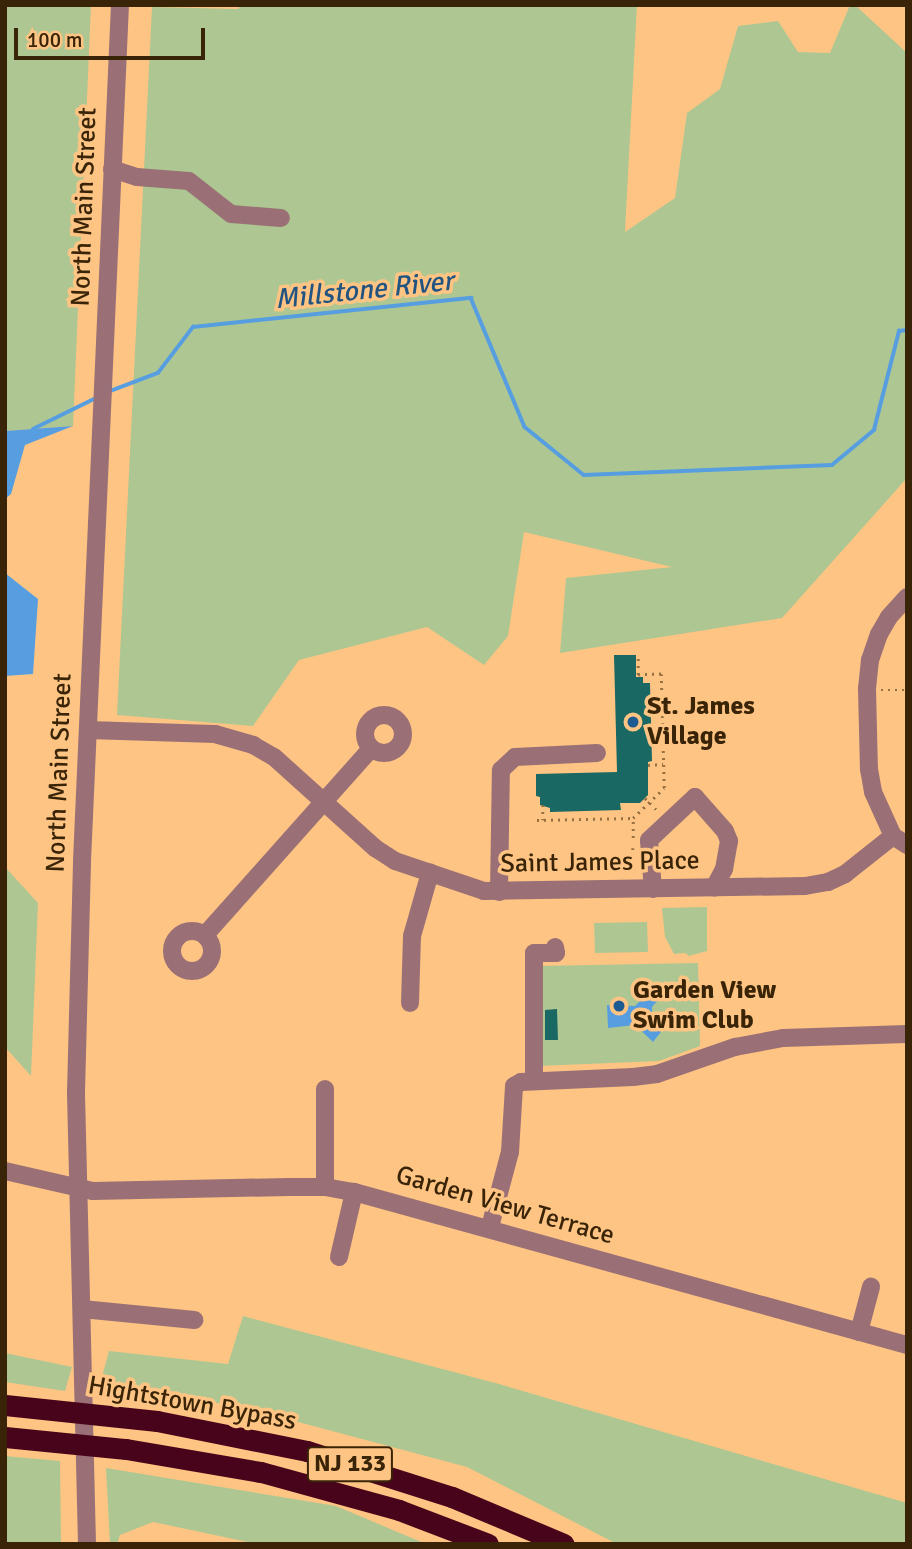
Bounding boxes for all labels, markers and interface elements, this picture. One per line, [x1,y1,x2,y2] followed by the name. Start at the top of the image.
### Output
[18,14,208,58] scale bar
[27,27,82,53] text: 100 m
[66,107,104,307] street label: North Main Street
[273,264,455,316] water label: Millstone River
[41,673,79,873] street label: North Main Street
[647,691,755,752] place label: St. James Village
[625,714,641,730] marker: St. James Village
[500,846,700,880] street label: Saint James Place
[633,975,776,1036] place label: Garden View Swim Club
[611,998,627,1014] marker: Garden View Swim Club
[392,1160,618,1252] street label: Garden View Terrace
[85,1370,299,1438] street label: Hightstown Bypass
[306,1444,394,1484] road number: NJ 133

